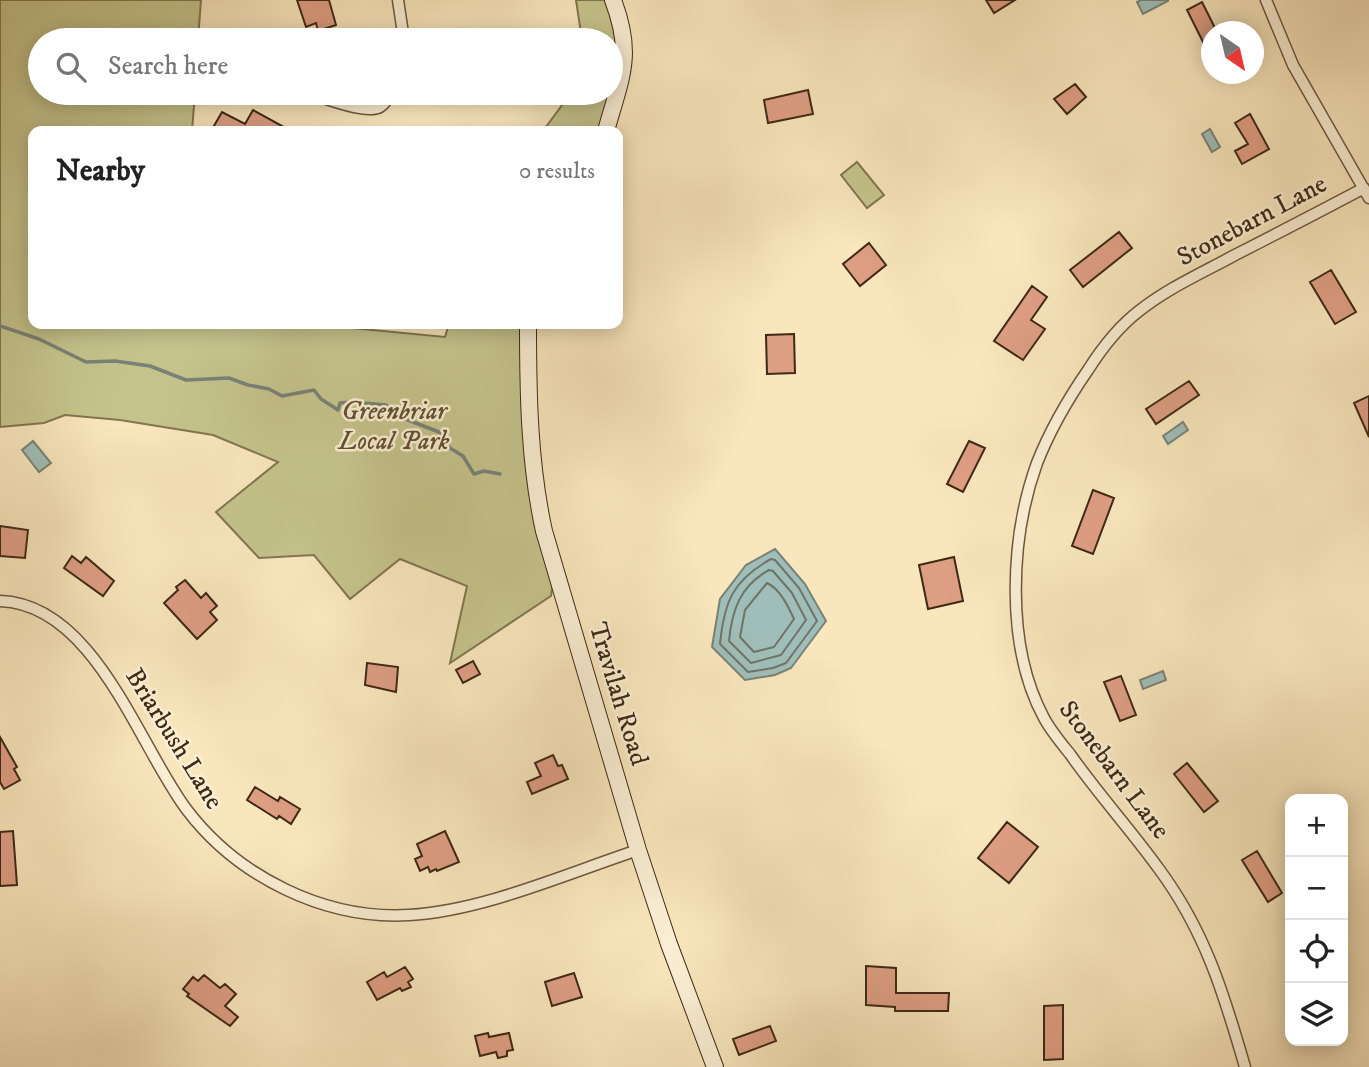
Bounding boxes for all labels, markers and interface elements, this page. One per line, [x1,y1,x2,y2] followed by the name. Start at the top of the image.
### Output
[1201,21,1264,84] north arrow
[28,28,623,105] search box
[52,48,90,86] icon: search
[108,50,228,83] text: Search here
[56,153,145,190] text: Nearby
[519,157,595,186] text: 0 results
[1171,168,1333,274] street label: Stonebarn Lane
[337,395,450,458] park label: Greenbriar Local Park
[581,619,655,769] street label: Travilah Road
[118,662,230,816] street label: Briarbush Lane
[1051,694,1177,846] street label: Stonebarn Lane
[1285,794,1348,1046] map controls
[1285,794,1348,857] button: +
[1285,857,1348,920] button: −
[1285,920,1348,983] button: locate
[1285,983,1348,1046] button: layers

